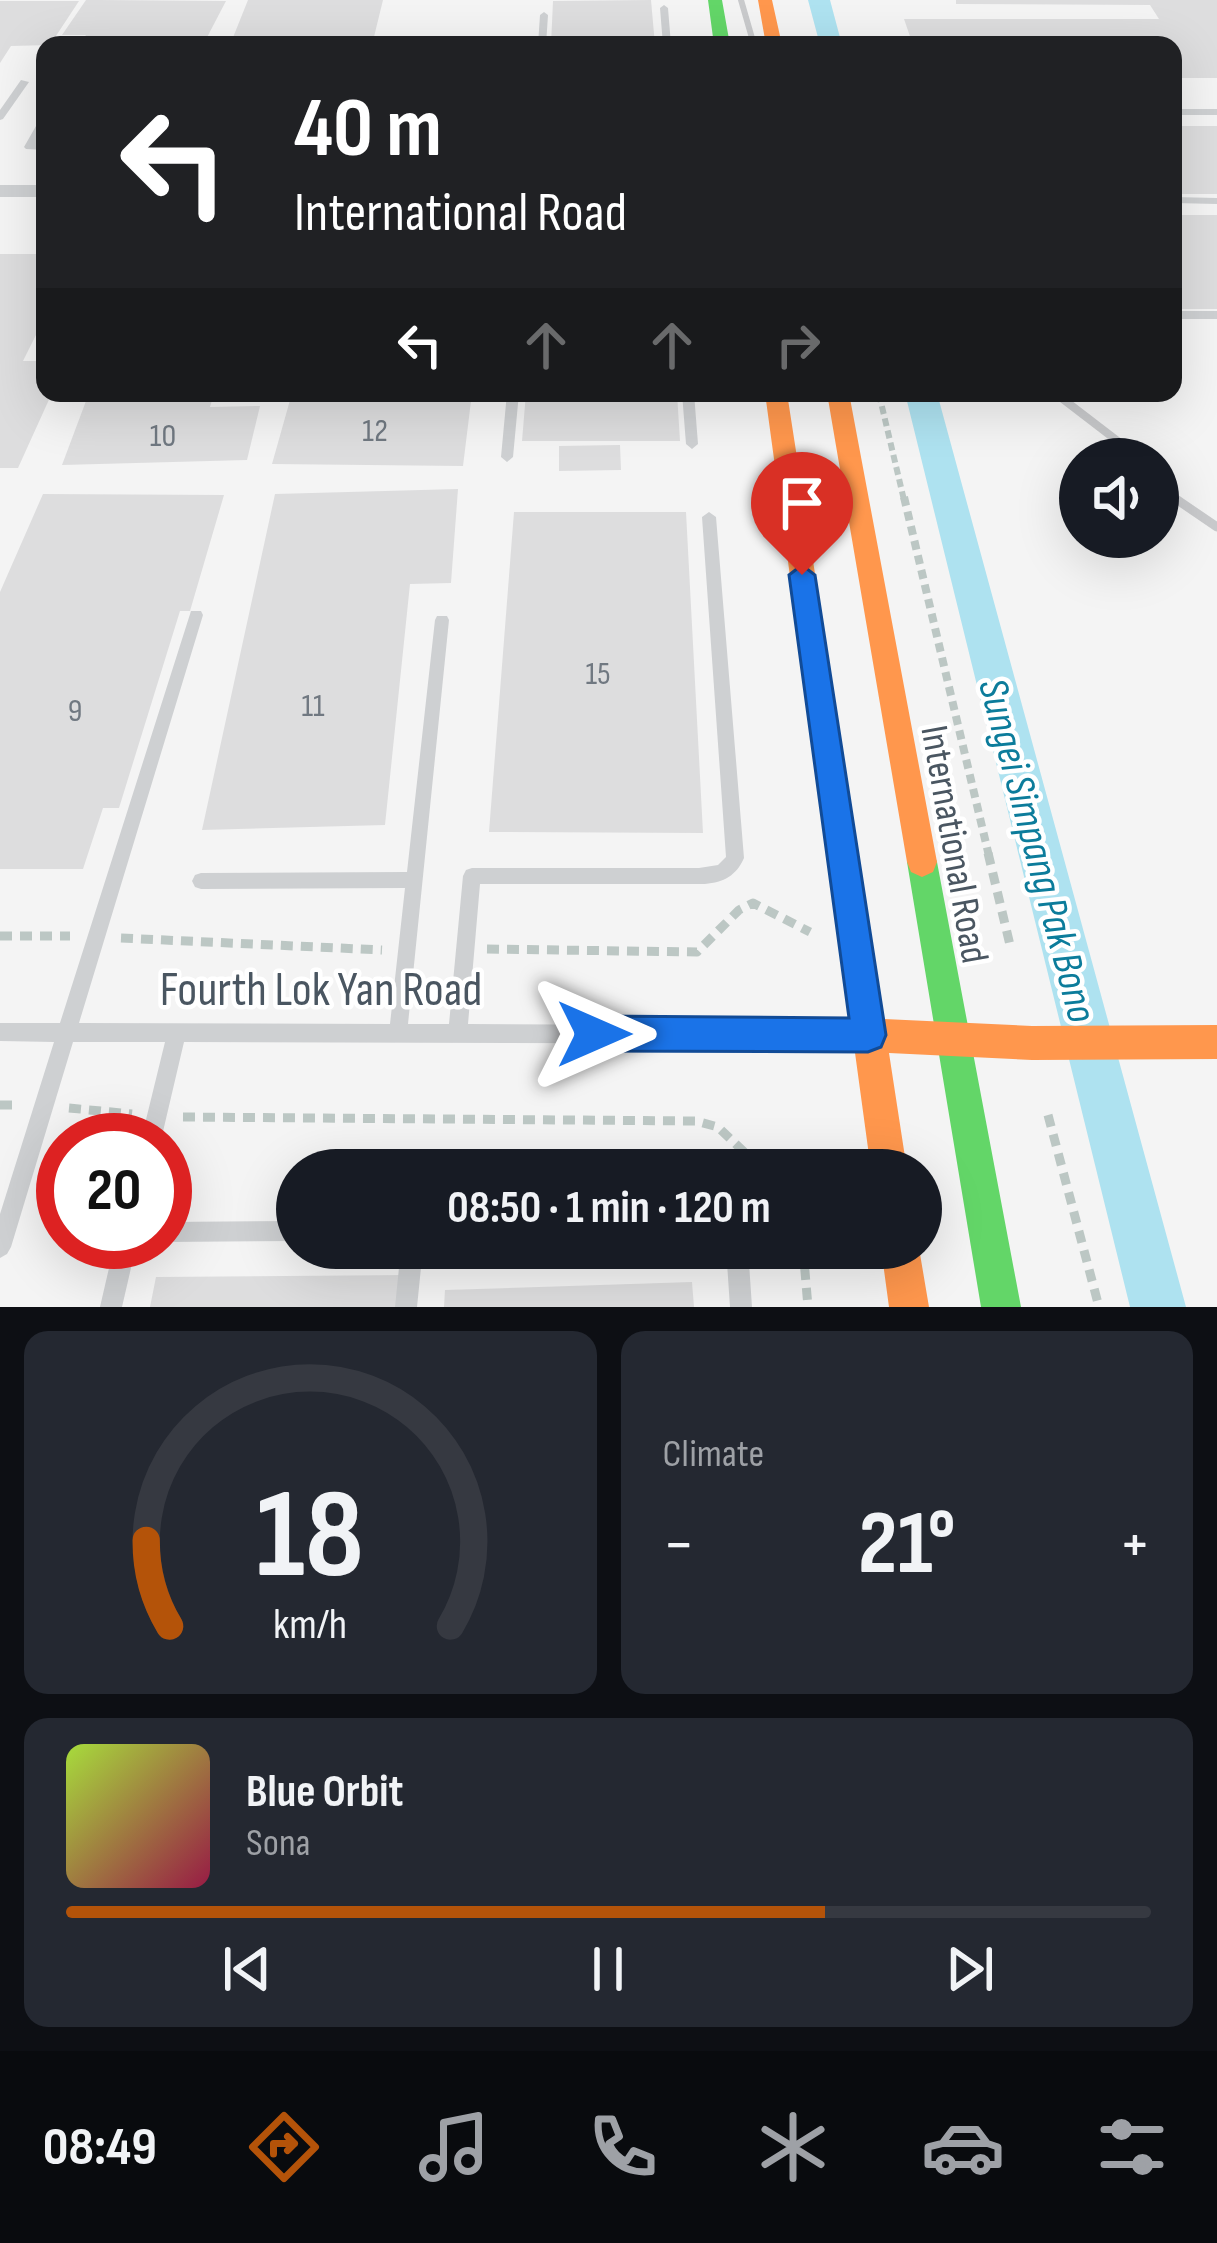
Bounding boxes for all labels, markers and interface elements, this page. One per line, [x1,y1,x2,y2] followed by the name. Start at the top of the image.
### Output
[294,79,442,180] text: 40 m
[96,84,252,240] icon: left
[294,181,627,246] text: International Road
[387,312,453,378] icon: left
[513,312,579,378] icon: ahead
[639,312,705,378] icon: ahead
[765,312,831,378] icon: right
[362,411,388,451] house number: 12
[150,416,176,456] house number: 10
[1059,438,1179,558] map controls
[1059,438,1179,558] button: sound
[751,452,853,575] pin
[769,470,835,536] icon: arrive
[586,654,610,694] house number: 15
[966,673,1107,1028] water label: Sungei Simpang Pak Bono
[301,686,325,726] house number: 11
[68,691,82,731] house number: 9
[910,722,998,967] street label: International Road
[160,962,482,1019] street label: Fourth Lok Yan Road
[531,971,657,1097] position arrow
[36,1113,192,1269] speed limit sign: 20
[447,1181,771,1236] text: 08:50 · 1 min · 120 m
[663,1431,764,1478] text: Climate
[256,1463,364,1612] text: 18
[858,1491,956,1599] text: 21°
[663,1506,695,1585] text: −
[1119,1506,1151,1585] text: +
[273,1598,347,1650] text: km/h
[246,1765,403,1820] text: Blue Orbit
[246,1820,311,1867] text: Sona
[214,1936,280,2002] icon: previous
[575,1936,641,2002] icon: pause
[937,1936,1003,2002] icon: next
[242,2105,326,2189] icon: directions
[412,2105,496,2189] icon: music
[581,2105,665,2189] icon: phone
[751,2105,835,2189] icon: climate
[921,2105,1005,2189] icon: car
[1090,2105,1174,2189] icon: filters
[43,2115,157,2180] text: 08:49

